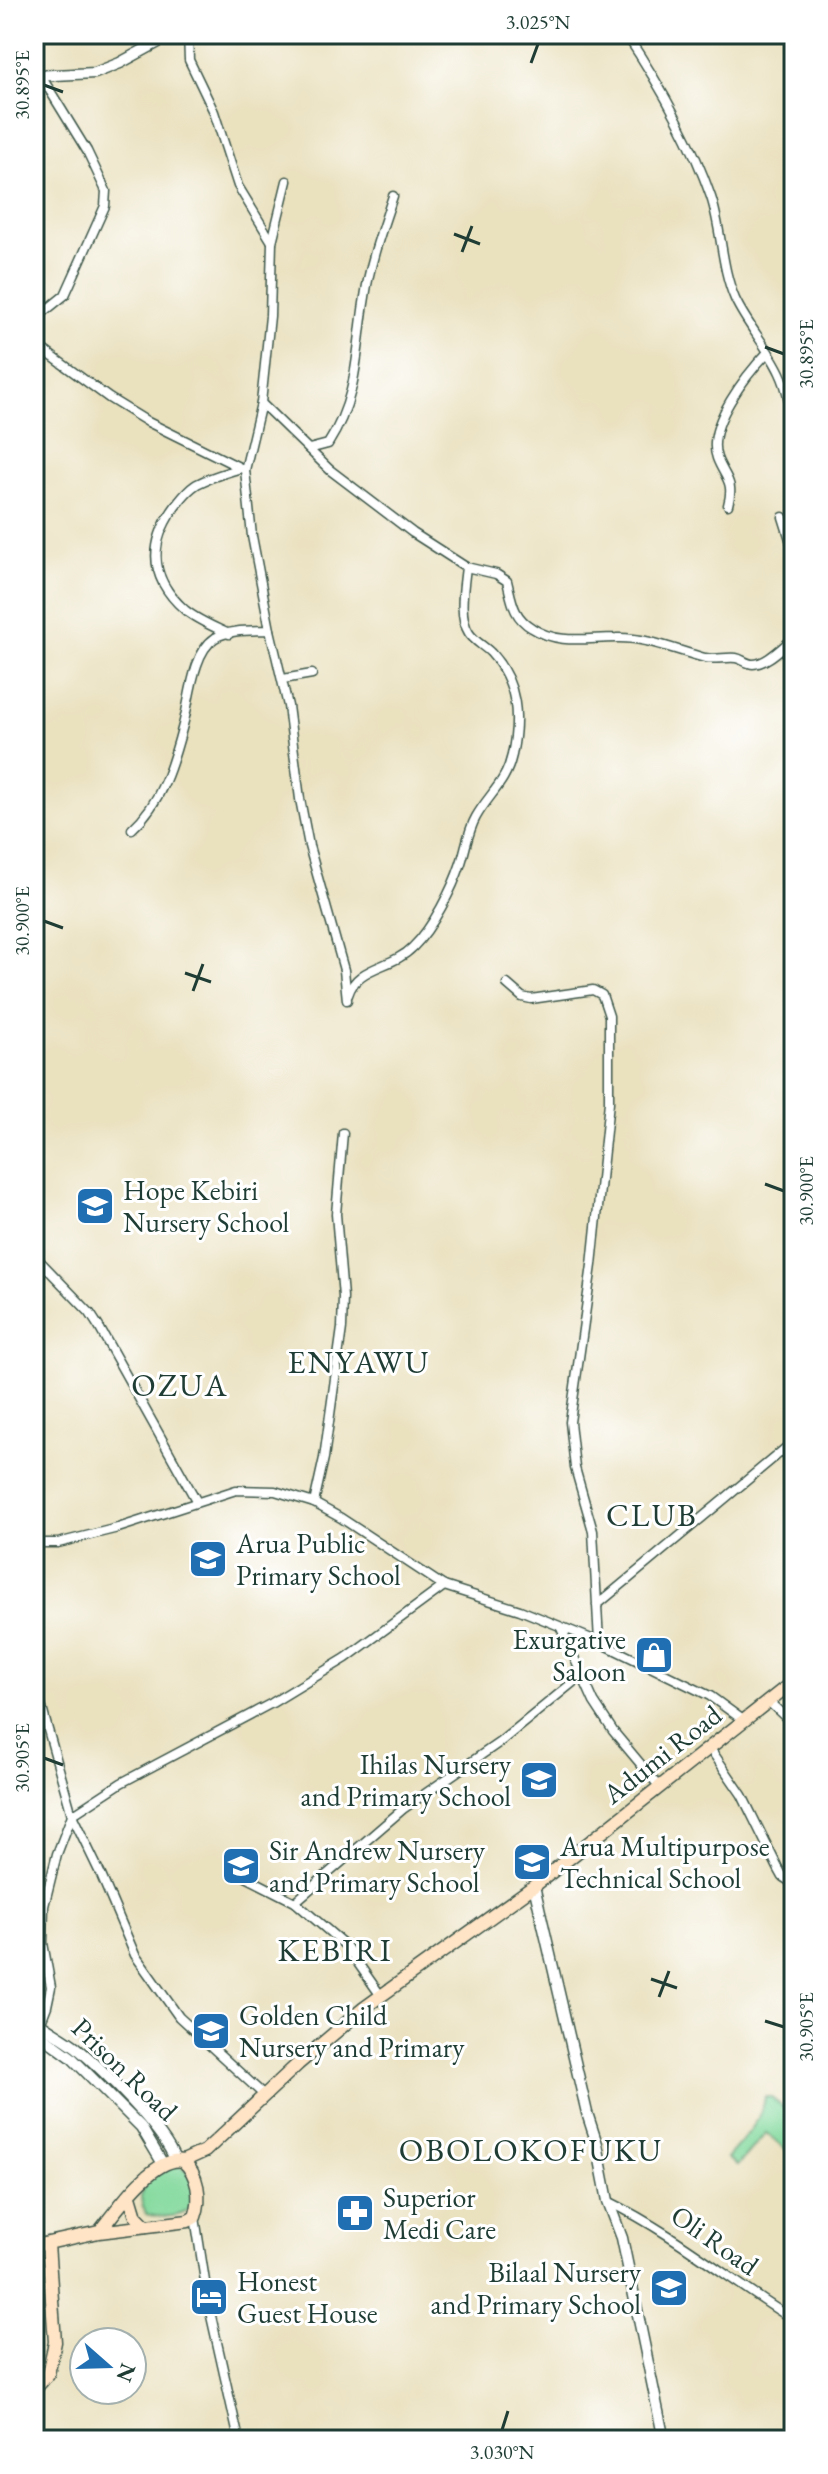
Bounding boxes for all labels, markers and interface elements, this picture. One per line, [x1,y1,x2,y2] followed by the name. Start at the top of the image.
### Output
[506,9,570,35] text: 3.025°N
[9,50,35,120] text: 30.895°E
[793,319,819,389] text: 30.895°E
[9,886,35,956] text: 30.900°E
[793,1156,819,1226] text: 30.900°E
[123,1172,290,1240] place label: Hope Kebiri Nursery School
[74,1185,116,1227] school or university icon: Hope Kebiri Nursery School
[288,1341,430,1383] district label: ENYAWU
[131,1364,229,1406] district label: OZUA
[606,1494,698,1536] district label: CLUB
[235,1525,401,1593] place label: Arua Public Primary School
[187,1538,229,1580] school or university icon: Arua Public Primary School
[513,1621,626,1689] place label: Exurgative Saloon
[633,1634,675,1676] shop icon: Exurgative Saloon
[595,1696,729,1812] street label: Adumi Road
[9,1723,35,1793] text: 30.905°E
[301,1746,512,1814] place label: Ihilas Nursery and Primary School
[518,1759,560,1801] school or university icon: Ihilas Nursery and Primary School
[559,1828,770,1896] place label: Arua Multipurpose Technical School
[269,1832,486,1900] place label: Sir Andrew Nursery and Primary School
[511,1841,553,1883] school or university icon: Arua Multipurpose Technical School
[220,1845,262,1887] school or university icon: Sir Andrew Nursery and Primary School
[277,1929,393,1971] district label: KEBIRI
[793,1992,819,2062] text: 30.905°E
[239,1997,465,2065] place label: Golden Child Nursery and Primary
[64,2010,186,2129] street label: Prison Road
[190,2010,232,2052] school or university icon: Golden Child Nursery and Primary
[399,2129,663,2171] district label: OBOLOKOFUKU
[383,2179,496,2247] place label: Superior Medi Care
[334,2192,376,2234] pharmacy icon: Superior Medi Care
[664,2197,767,2284] street label: Oli Road
[431,2254,642,2322] place label: Bilaal Nursery and Primary School
[237,2263,378,2331] place label: Honest Guest House
[648,2267,690,2309] school or university icon: Bilaal Nursery and Primary School
[188,2276,230,2318] hotel icon: Honest Guest House
[68,2326,148,2406] north arrow
[110,2359,143,2386] text: N
[470,2439,534,2465] text: 3.030°N

